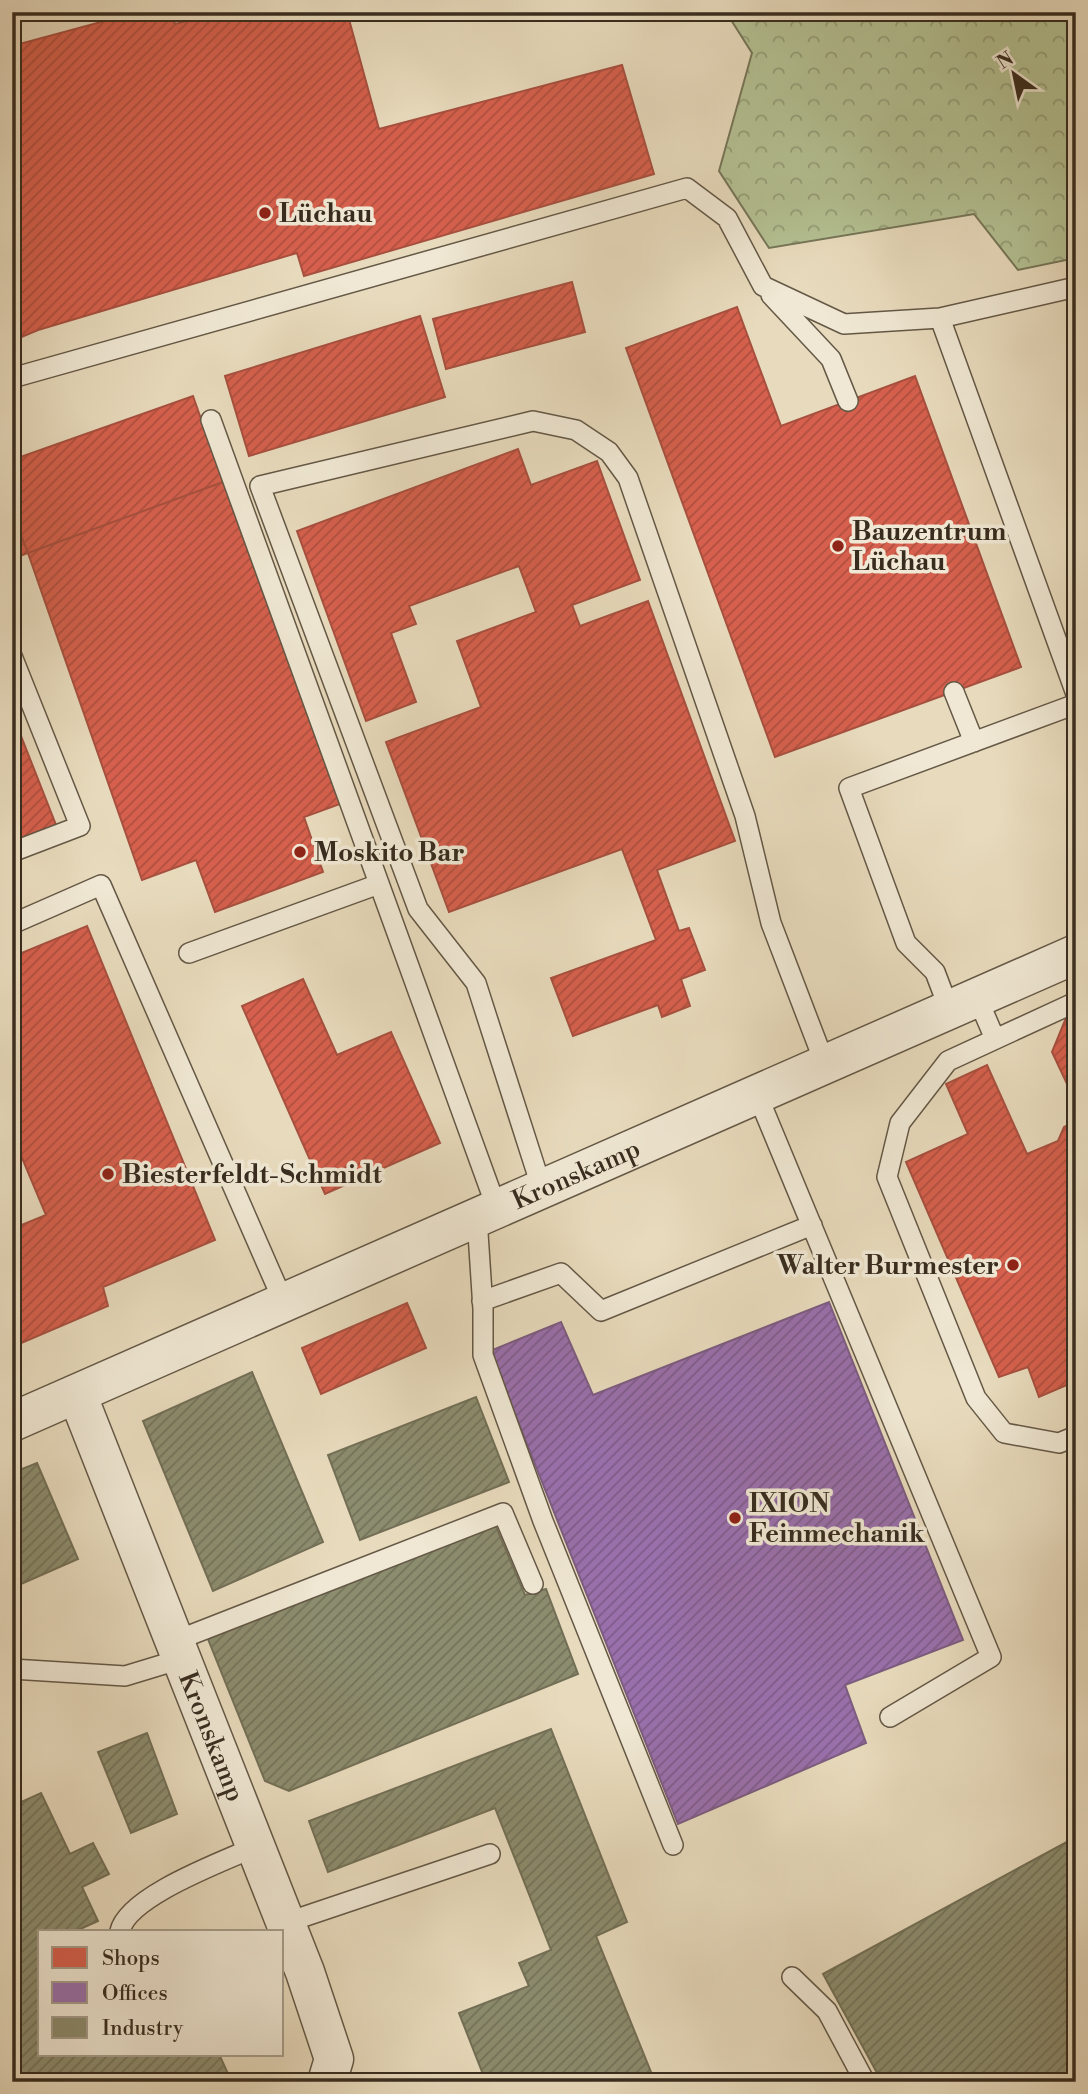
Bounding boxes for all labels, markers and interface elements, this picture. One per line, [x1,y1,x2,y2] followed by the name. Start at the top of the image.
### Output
[979,38,1050,108] north arrow
[992,46,1018,75] text: N
[279,198,372,230] place label: Lüchau
[257,205,273,221] marker: Lüchau
[852,516,1007,578] place label: Bauzentrum Lüchau
[830,538,846,554] marker: Bauzentrum Lüchau
[314,837,465,869] place label: Moskito Bar
[292,844,308,860] marker: Moskito Bar
[507,1133,645,1217] street label: Kronskamp
[122,1159,382,1191] place label: Biesterfeldt-Schmidt
[100,1166,116,1182] marker: Biesterfeldt-Schmidt
[776,1250,999,1282] place label: Walter Burmester
[1005,1257,1021,1273] marker: Walter Burmester
[749,1488,926,1550] place label: IXION Feinmechanik
[727,1510,743,1526] marker: IXION Feinmechanik
[171,1667,251,1806] street label: Kronskamp
[38,1930,284,2056] legend
[102,1946,160,1972] text: Shops
[102,1981,168,2007] text: Offices
[102,2016,184,2042] text: Industry

